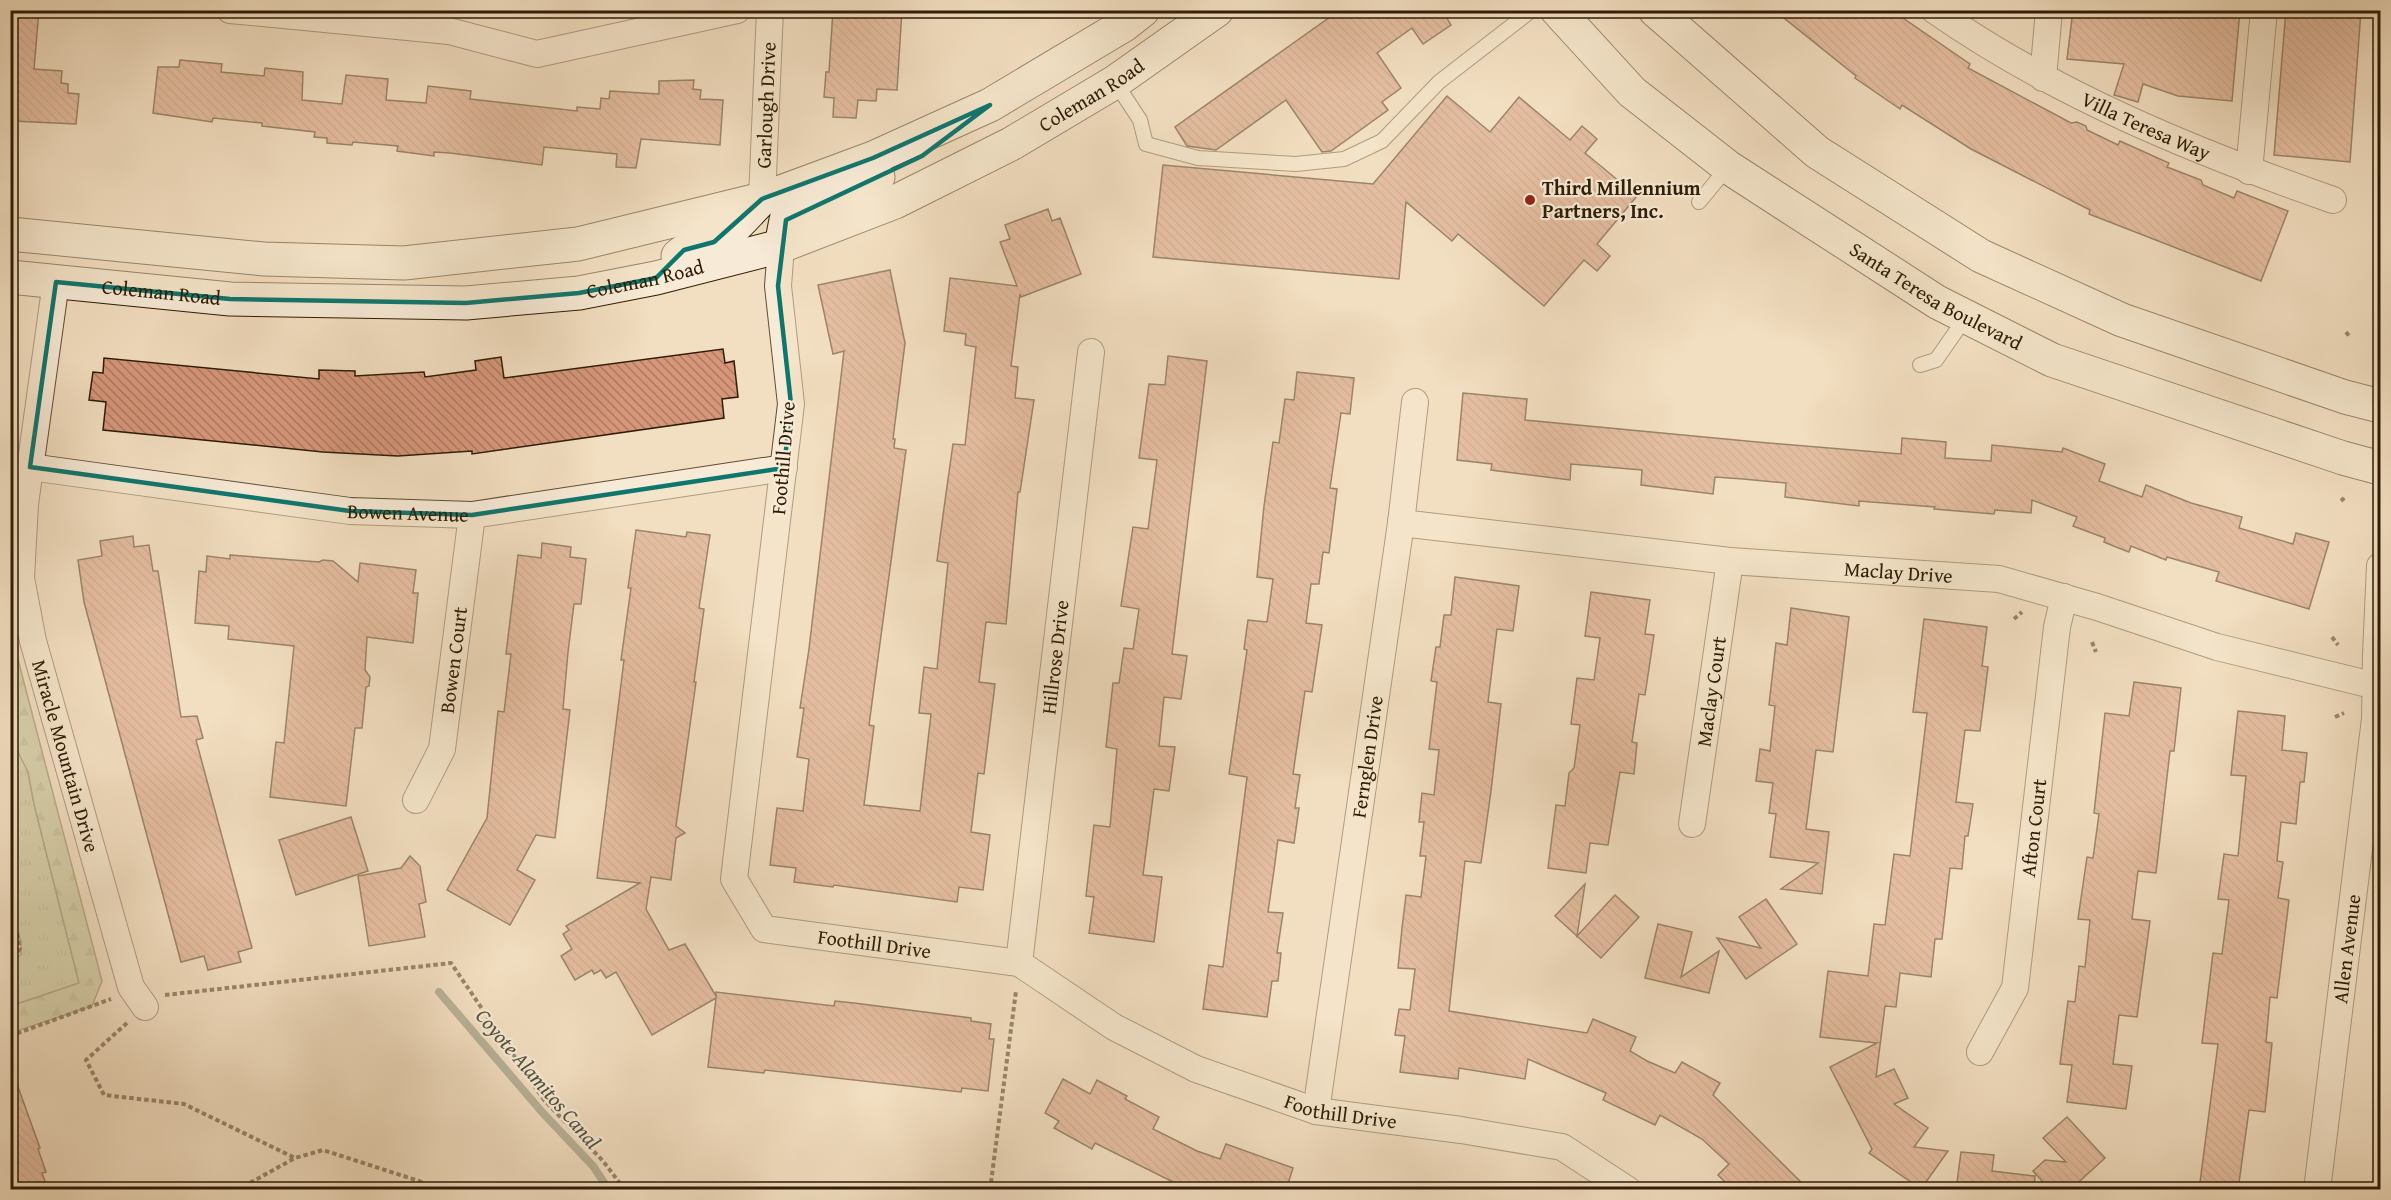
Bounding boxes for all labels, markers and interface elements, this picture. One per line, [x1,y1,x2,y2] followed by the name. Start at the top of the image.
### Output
[748,41,783,169] street label: Garlough Drive
[1033,51,1150,138] street label: Coleman Road
[2077,84,2215,167] street label: Villa Teresa Way
[1542,173,1701,225] place label: Third Millennium Partners, Inc.
[1523,193,1537,207] marker: Third Millennium Partners, Inc.
[1844,234,2028,357] street label: Santa Teresa Boulevard
[584,251,707,305] street label: Coleman Road
[100,271,222,312] street label: Coleman Road
[763,400,802,516] street label: Foothill Drive
[347,496,469,529] street label: Bowen Avenue
[1843,554,1954,590] street label: Maclay Drive
[1033,598,1076,716] street label: Hillrose Drive
[432,605,474,715] street label: Bowen Court
[1688,634,1733,748] street label: Maclay Court
[25,656,107,856] street label: Miracle Mountain Drive
[1344,693,1390,820] street label: Fernglen Drive
[2013,777,2053,879] street label: Afton Court
[2325,892,2367,1005] street label: Allen Avenue
[816,921,933,965] street label: Foothill Drive
[468,1001,608,1156] water label: Coyote Alamitos Canal
[1281,1086,1399,1135] street label: Foothill Drive

